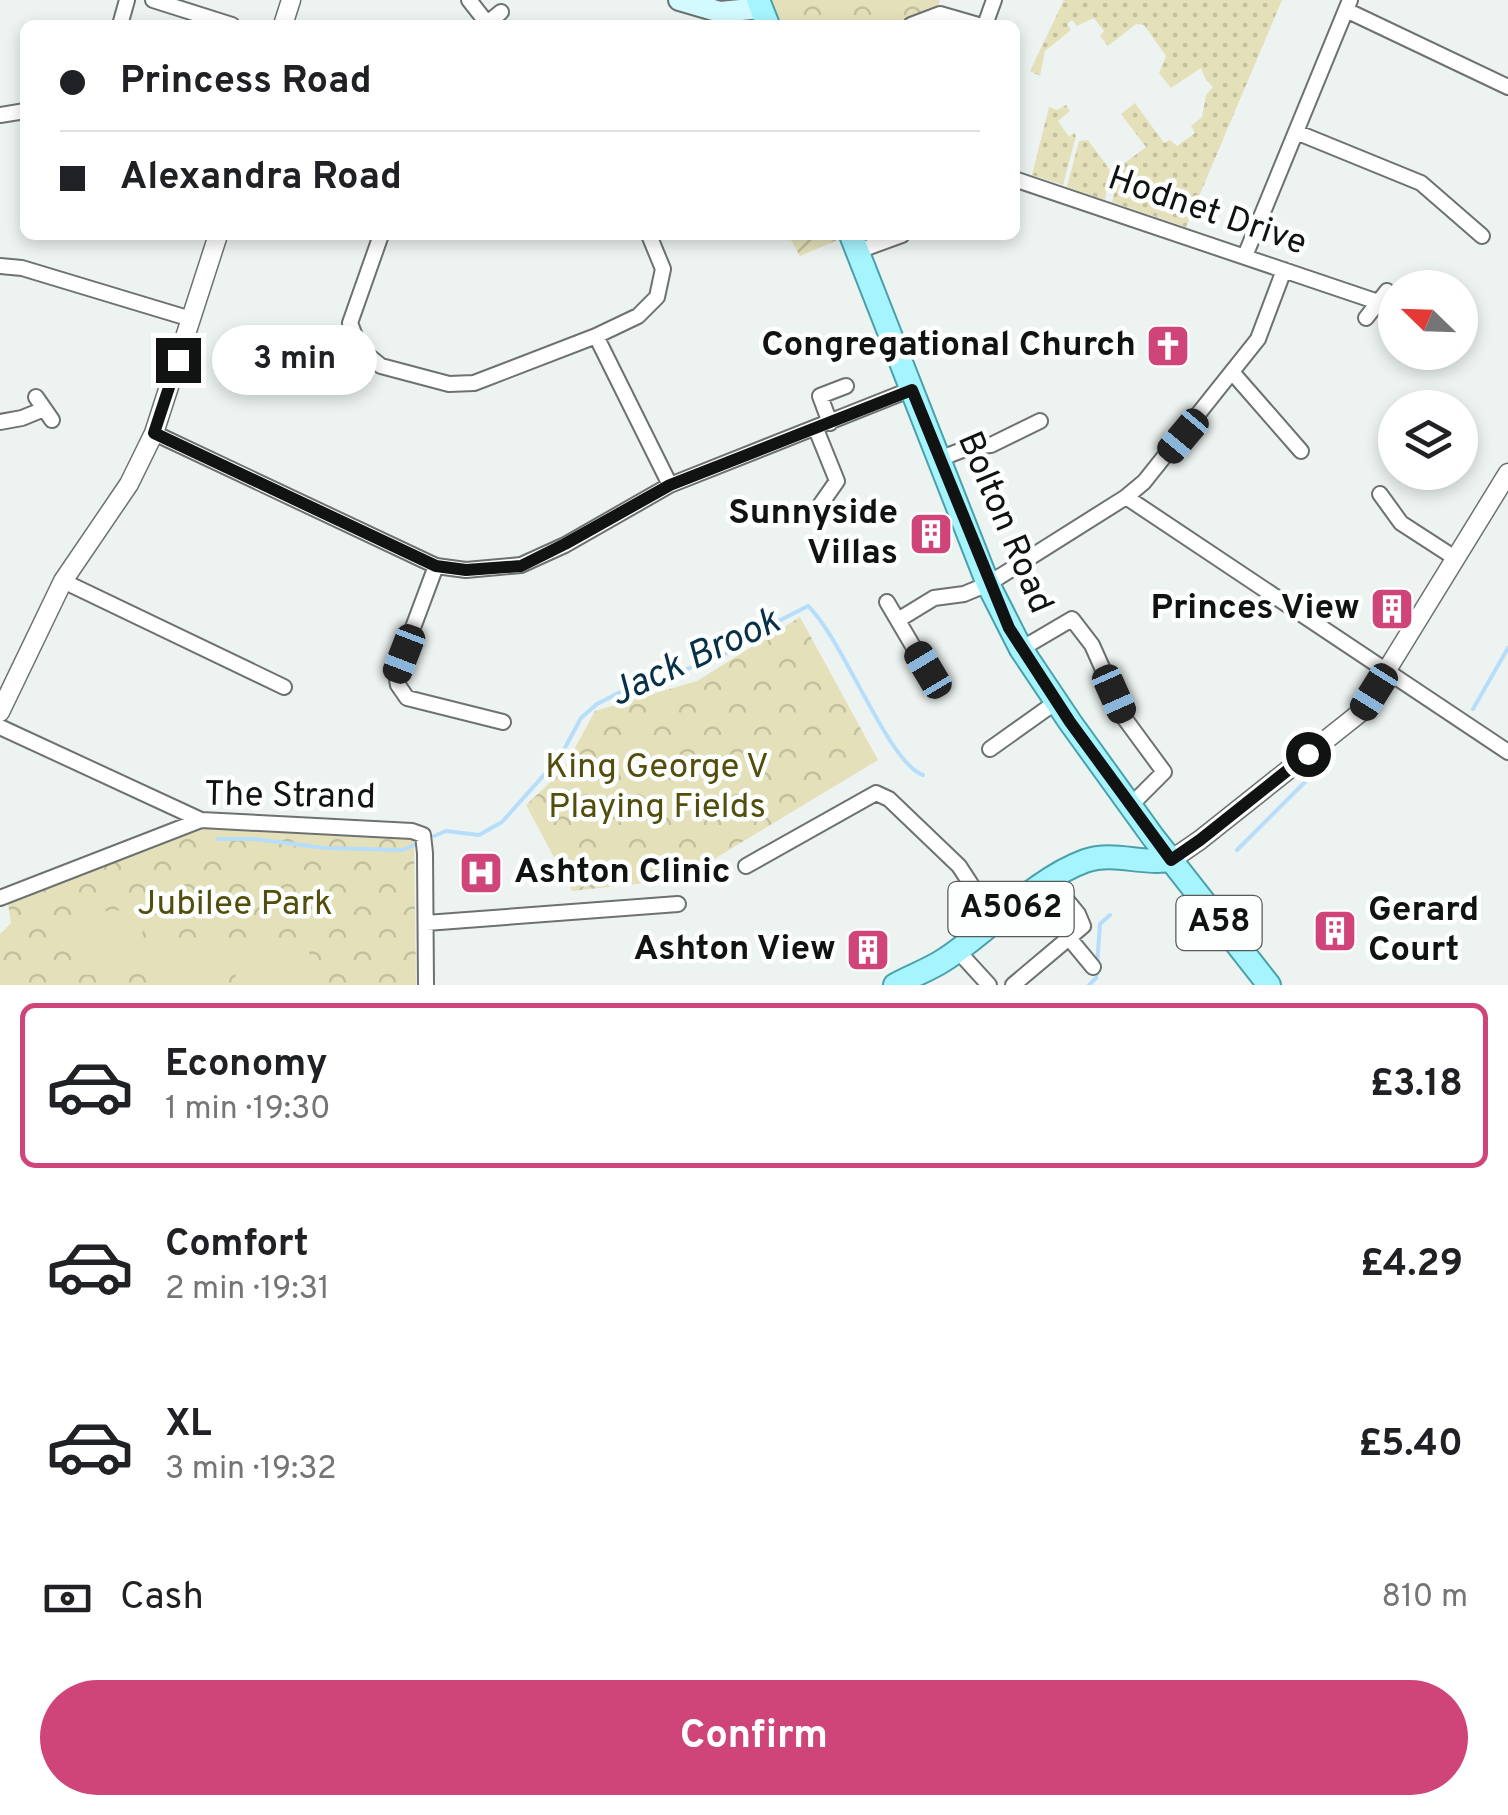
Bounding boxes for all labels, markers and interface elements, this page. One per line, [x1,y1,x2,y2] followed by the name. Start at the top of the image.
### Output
[120,58,372,107] text: Princess Road
[120,154,402,203] text: Alexandra Road
[1102,157,1312,267] street label: Hodnet Drive
[1378,270,1478,370] north arrow
[1378,270,1478,490] map controls
[1145,323,1191,369] church icon: Congregational Church
[761,324,1136,368] place label: Congregational Church
[213,325,378,395] callout: 3 min
[156,338,201,383] route end
[253,340,336,380] text: 3 min
[1378,390,1478,490] button: layers
[1152,403,1214,469] car
[946,425,1062,621] street label: Bolton Road
[728,492,898,576] place label: Sunnyside Villas
[908,511,954,557] building icon: Sunnyside Villas
[1369,586,1415,632] building icon: Princes View
[1151,587,1360,631] place label: Princes View
[602,598,789,720] water label: Jack Brook
[379,621,429,687] car
[900,637,956,703] car
[1345,659,1403,725] car
[1088,660,1140,728] car
[1286,732,1331,777] route start
[545,746,769,830] park label: King George V Playing Fields
[204,774,376,820] street label: The Strand
[458,850,504,896] hospital icon: Ashton Clinic
[514,851,731,895] place label: Ashton Clinic
[948,882,1074,936] road number: A5062
[137,883,333,927] park label: Jubilee Park
[1368,889,1479,973] place label: Gerard Court
[1176,896,1262,950] road number: A58
[1312,908,1358,954] building icon: Gerard Court
[845,927,891,973] building icon: Ashton View
[633,928,836,972] place label: Ashton View
[45,1041,135,1131] icon: car
[165,1041,327,1090] text: Economy
[1370,1061,1463,1110] text: £3.18
[165,1090,330,1130] text: 1 min · 19:30
[45,1221,135,1311] icon: car
[165,1221,309,1270] text: Comfort
[1360,1241,1463,1290] text: £4.29
[165,1270,330,1310] text: 2 min · 19:31
[45,1401,135,1491] icon: car
[165,1401,212,1450] text: XL
[1358,1421,1463,1470] text: £5.40
[165,1450,337,1490] text: 3 min · 19:32
[40,1571,95,1626] icon: cash
[120,1574,204,1623] text: Cash
[1381,1578,1468,1618] text: 810 m
[40,1680,1468,1795] button: Confirm

